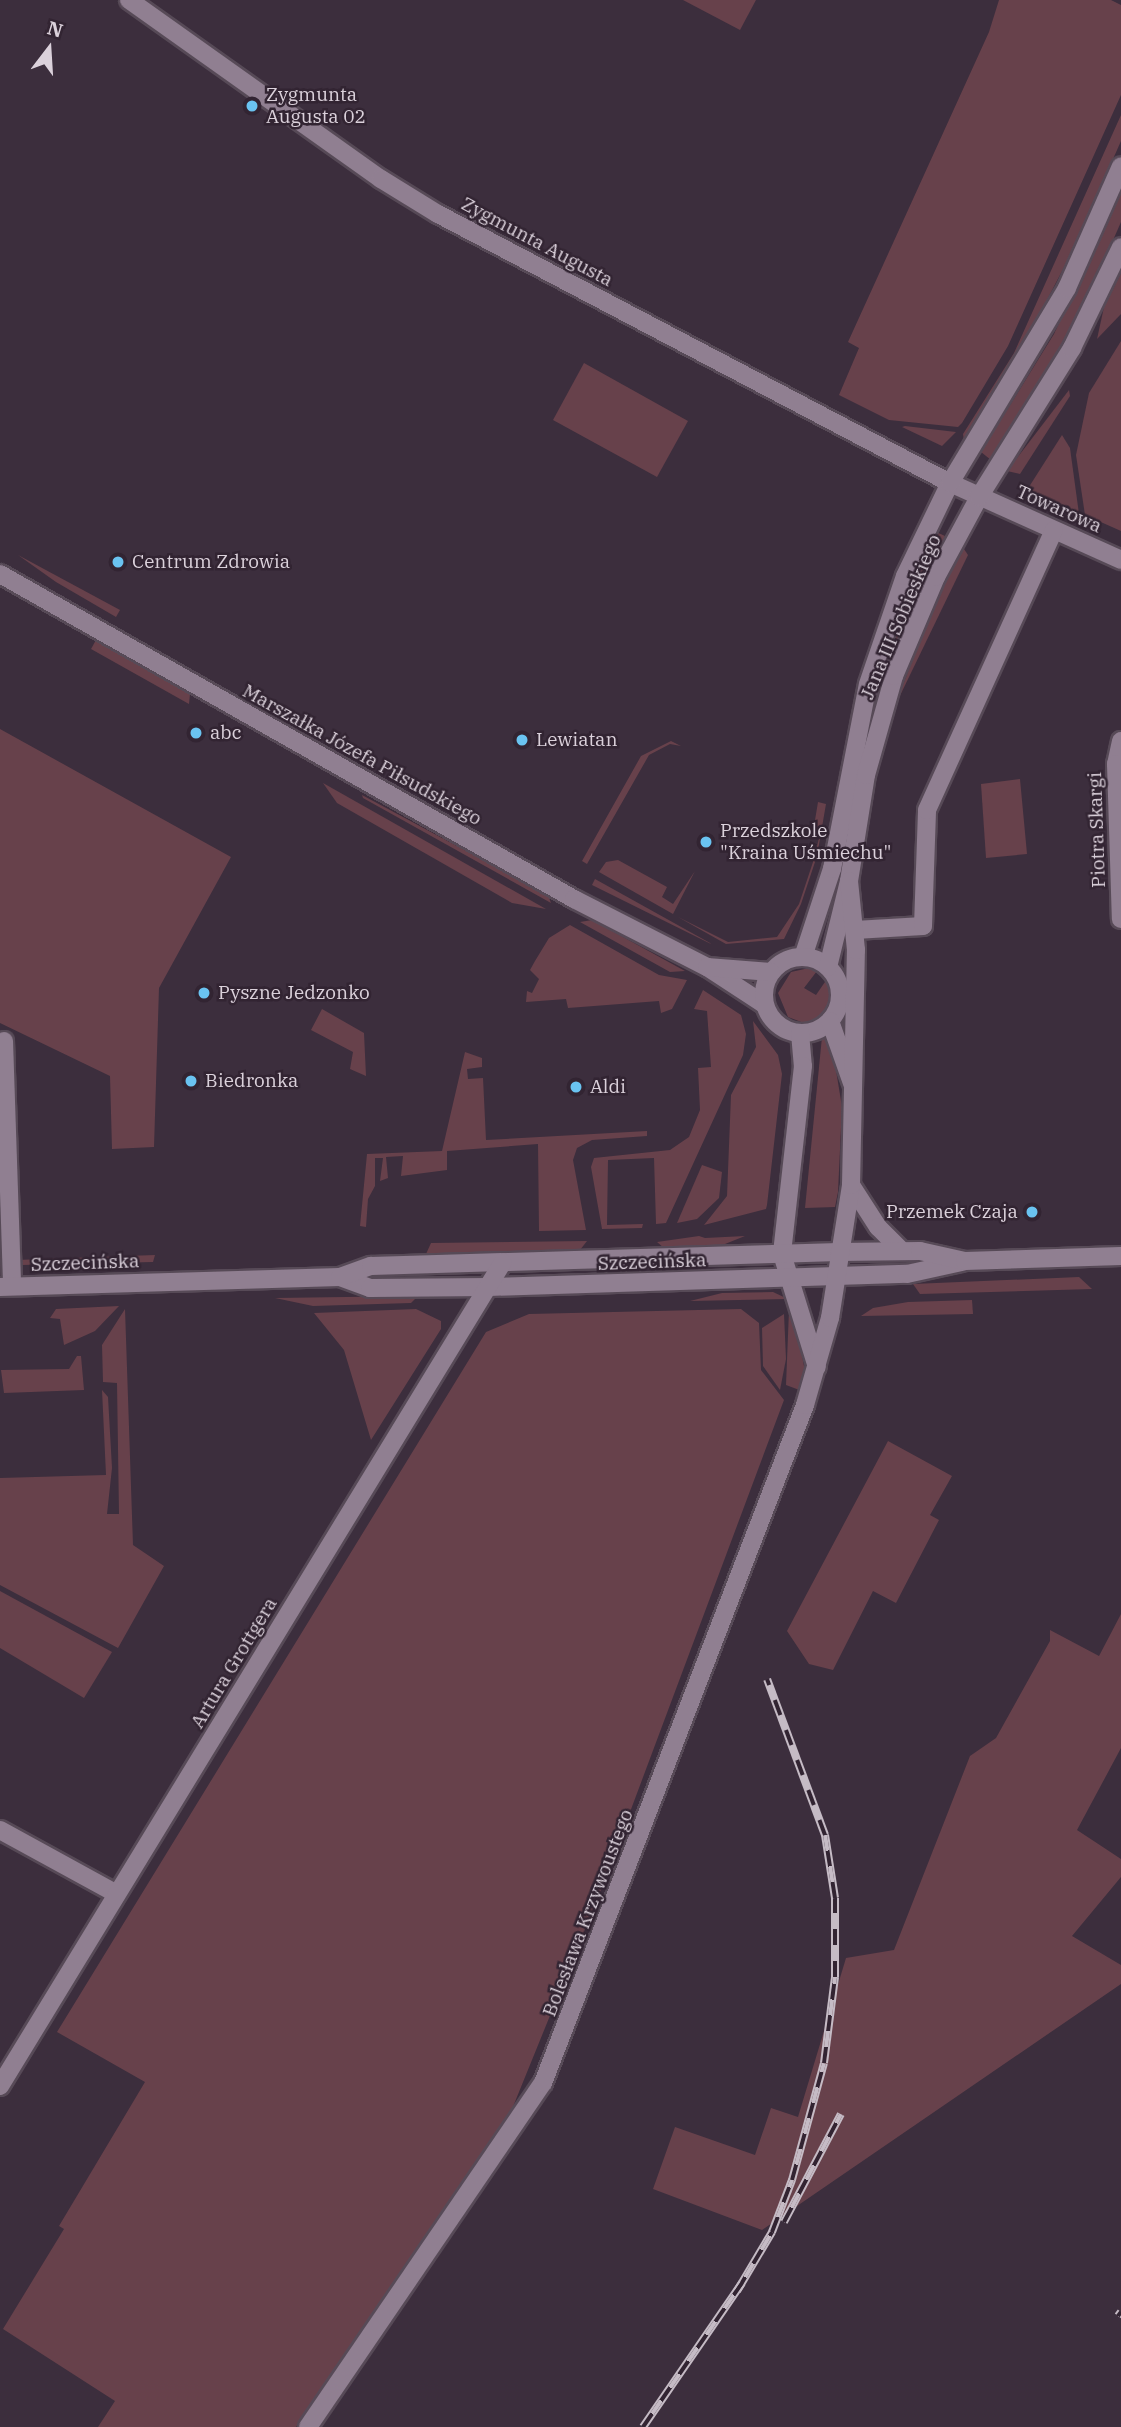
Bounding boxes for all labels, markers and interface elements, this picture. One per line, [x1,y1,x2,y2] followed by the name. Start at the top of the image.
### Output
[14,14,84,84] north arrow
[44,15,66,43] text: N
[266,84,366,128] place label: Zygmunta Augusta 02
[244,98,260,114] marker: Zygmunta Augusta 02
[457,192,617,292] street label: Zygmunta Augusta
[1013,480,1105,538] street label: Towarowa
[856,531,946,703] street label: Jana III Sobieskiego
[132,551,290,573] place label: Centrum Zdrowia
[110,554,126,570] marker: Centrum Zdrowia
[239,680,485,830] street label: Marszałka Józefa Piłsudskiego
[210,722,242,744] place label: abc
[188,725,204,741] marker: abc
[536,729,618,751] place label: Lewiatan
[514,732,530,748] marker: Lewiatan
[1084,772,1110,888] street label: Piotra Skargi
[720,820,891,864] place label: Przedszkole "Kraina Uśmiechu"
[698,834,714,850] marker: Przedszkole "Kraina Uśmiechu"
[218,982,370,1004] place label: Pyszne Jedzonko
[196,985,212,1001] marker: Pyszne Jedzonko
[205,1070,298,1092] place label: Biedronka
[183,1073,199,1089] marker: Biedronka
[590,1076,626,1098] place label: Aldi
[568,1079,584,1095] marker: Aldi
[886,1201,1018,1223] place label: Przemek Czaja
[1024,1204,1040,1220] marker: Przemek Czaja
[597,1249,707,1275] street label: Szczecińska
[30,1250,140,1276] street label: Szczecińska
[186,1594,282,1732] street label: Artura Grottgera
[538,1806,638,2020] street label: Bolesława Krzywoustego

